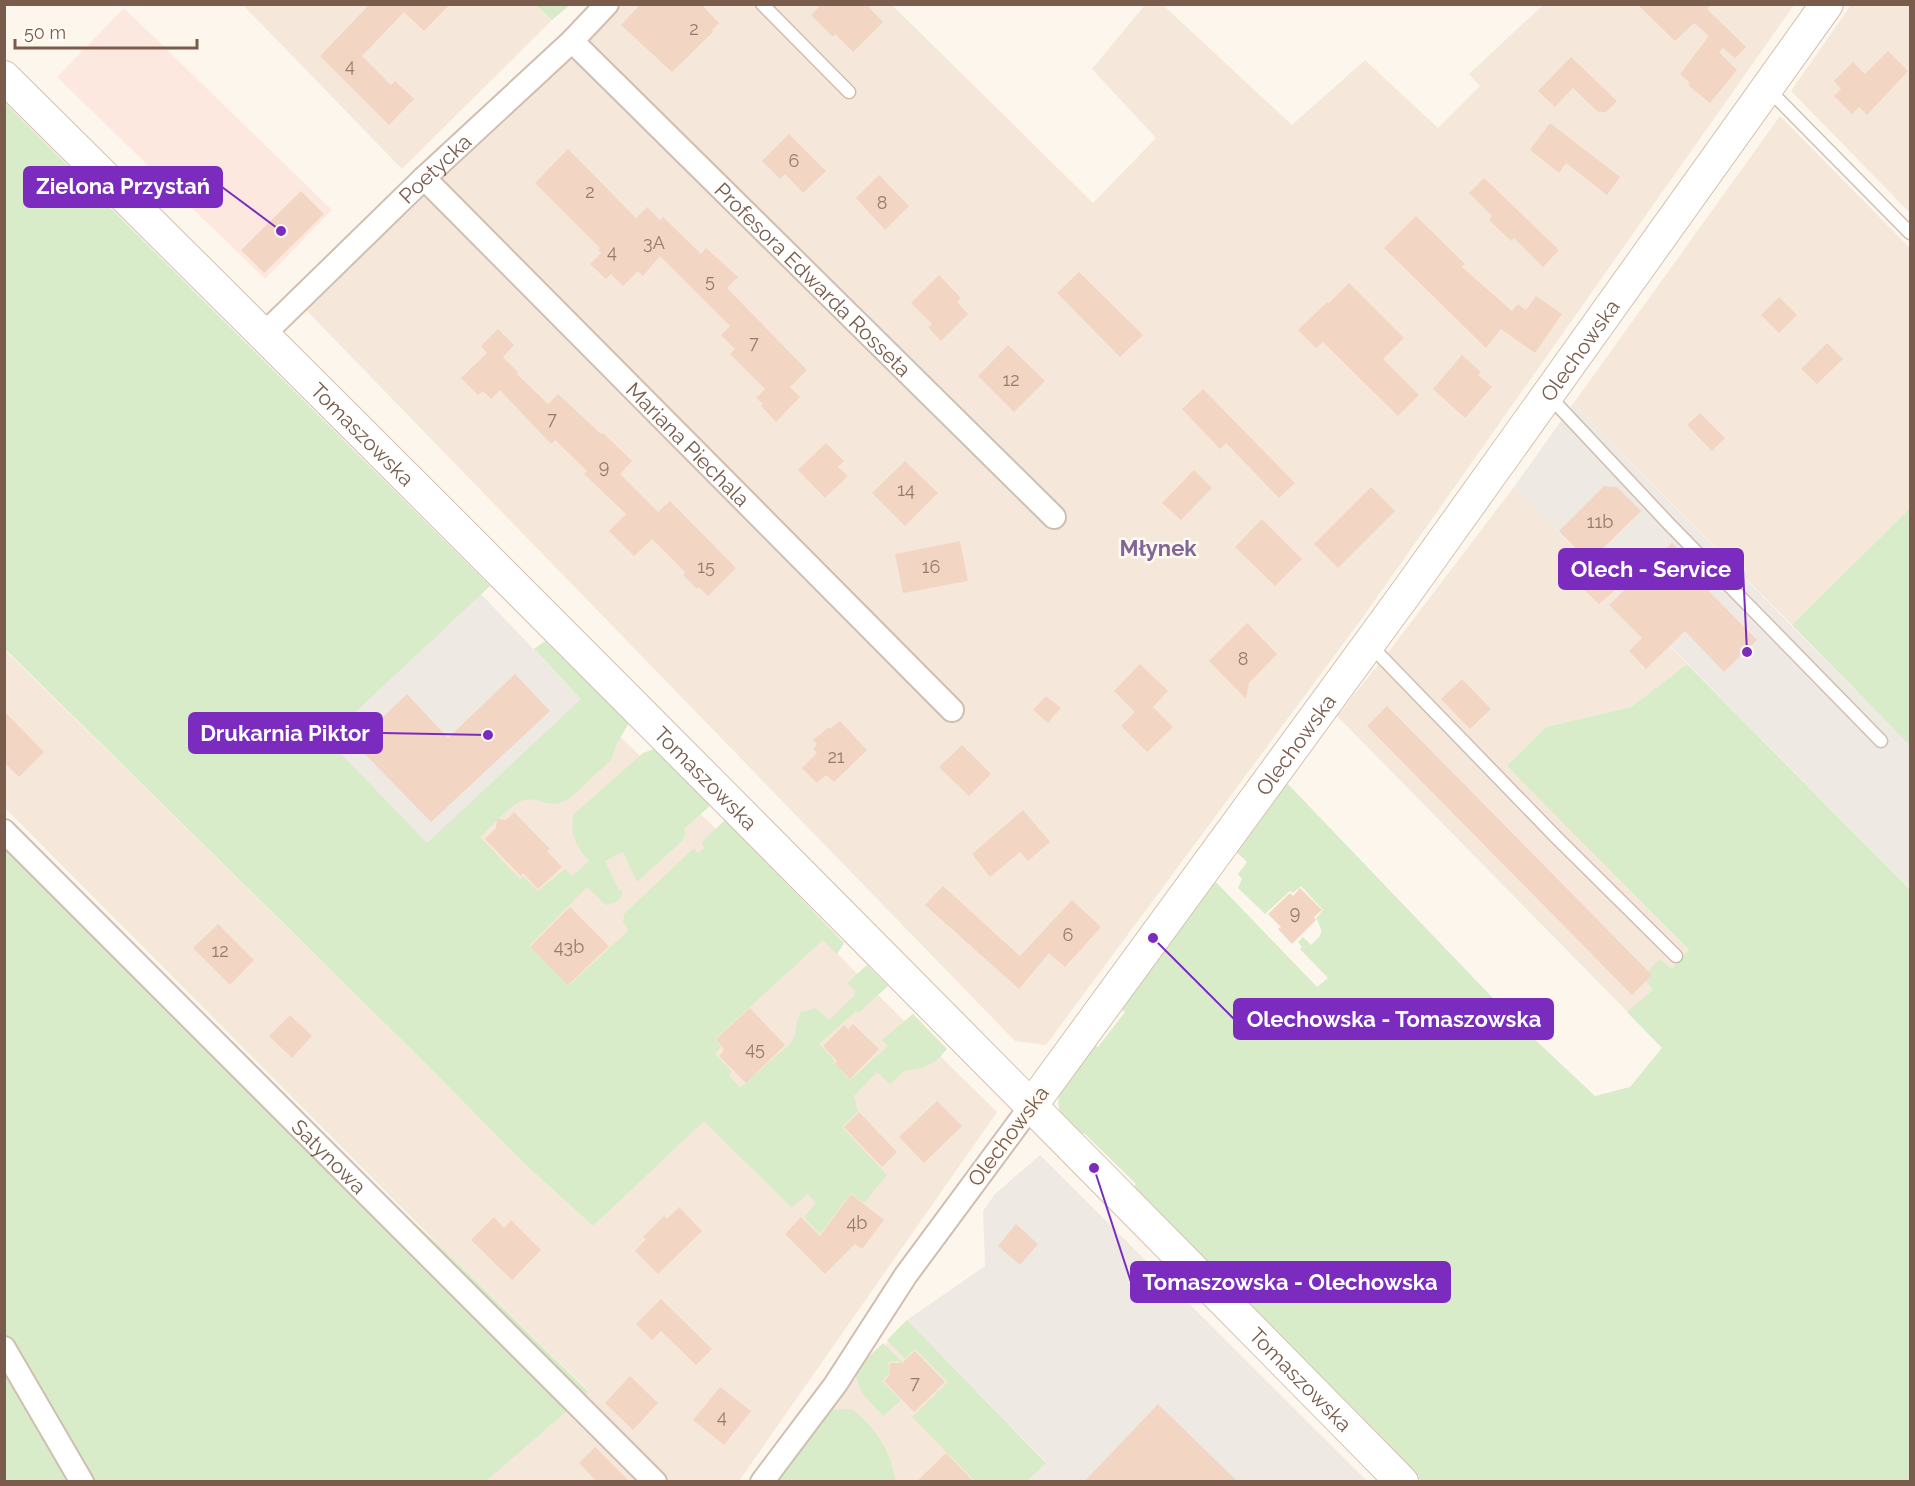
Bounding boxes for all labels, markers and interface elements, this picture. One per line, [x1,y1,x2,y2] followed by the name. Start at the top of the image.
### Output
[15,12,196,50] scale bar
[689,18,699,39] house number: 2
[24,22,66,43] text: 50 m
[345,55,355,76] house number: 4
[394,128,476,208] street label: Poetycka
[789,150,800,171] house number: 6
[24,167,222,207] callout: Zielona Przystań
[36,173,210,199] text: Zielona Przystań
[710,177,917,381] street label: Profesora Edwarda Rosseta
[585,181,595,202] house number: 2
[877,192,887,213] house number: 8
[643,232,665,253] house number: 3A
[607,241,617,262] house number: 4
[705,270,715,291] house number: 5
[1535,294,1624,406] street label: Olechowska
[749,332,759,353] house number: 7
[1002,369,1020,390] house number: 12
[306,377,419,491] street label: Tomaszowska
[621,377,755,511] street label: Mariana Piechala
[547,408,557,429] house number: 7
[599,456,609,477] house number: 9
[897,479,915,500] house number: 14
[1587,511,1613,532] house number: 11b
[1119,535,1197,561] district label: Młynek
[1559,549,1743,589] callout: Olech - Service
[697,556,715,577] house number: 15
[922,556,940,577] house number: 16
[1571,556,1731,582] text: Olech - Service
[1238,648,1248,669] house number: 8
[1250,689,1341,800] street label: Olechowska
[189,713,382,753] callout: Drukarnia Piktor
[200,720,370,746] text: Drukarnia Piktor
[649,721,763,835] street label: Tomaszowska
[827,746,845,767] house number: 21
[1290,902,1300,923] house number: 9
[1063,924,1074,945] house number: 6
[554,936,584,957] house number: 43b
[211,940,229,961] house number: 12
[1234,999,1553,1039] callout: Olechowska - Tomaszowska
[1247,1006,1541,1032] text: Olechowska - Tomaszowska
[745,1038,765,1059] house number: 45
[962,1081,1054,1191] street label: Olechowska
[287,1114,372,1199] street label: Satynowa
[847,1212,867,1233] house number: 4b
[1131,1262,1450,1302] callout: Tomaszowska - Olechowska
[1142,1269,1438,1295] text: Tomaszowska - Olechowska
[1245,1322,1357,1436] street label: Tomaszowska
[910,1372,920,1393] house number: 7
[717,1406,727,1427] house number: 4

